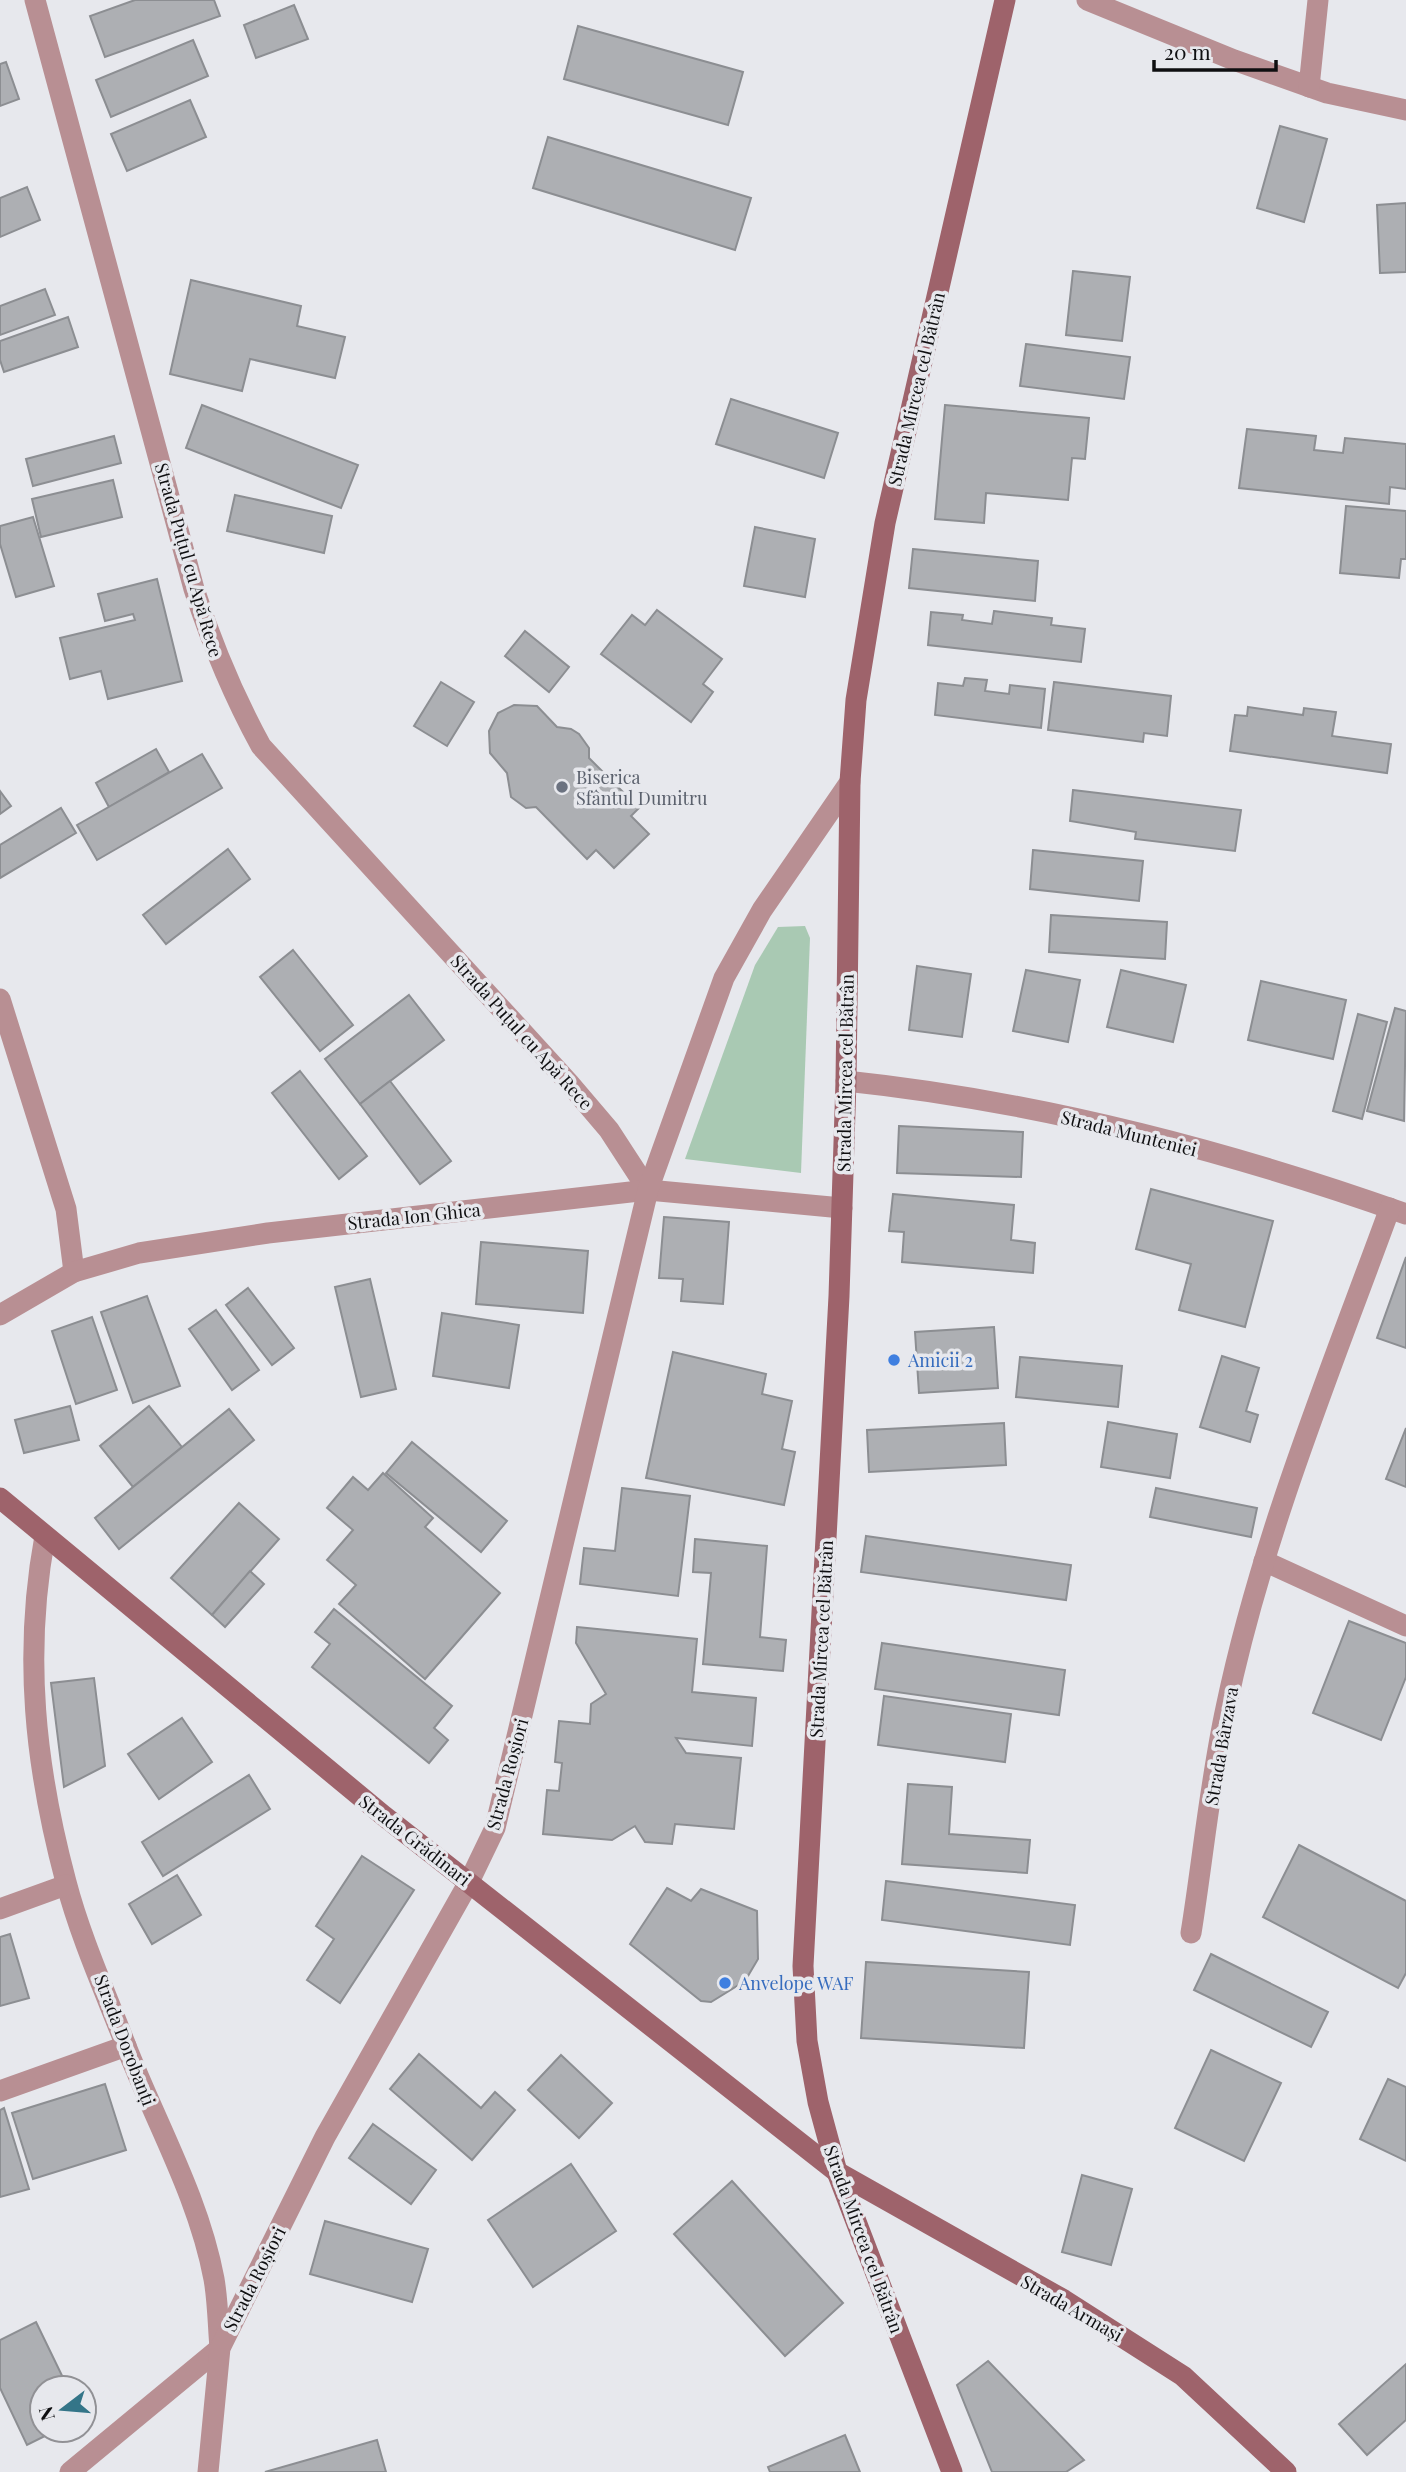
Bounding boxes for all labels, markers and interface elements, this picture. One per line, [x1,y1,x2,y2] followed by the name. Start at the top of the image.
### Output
[1154,28,1276,72] scale bar
[1164,37,1211,65] text: 20 m
[882,289,950,488] street label: Strada Mircea cel Bătrân
[150,460,228,660] street label: Strada Puțul cu Apă Rece
[576,765,708,810] place label: Biserica Sfântul Dumitru
[554,779,570,795] marker: Biserica Sfântul Dumitru
[446,949,598,1115] street label: Strada Puțul cu Apă Rece
[831,973,859,1172] street label: Strada Mircea cel Bătrân
[1059,1105,1199,1161] street label: Strada Munteniei
[346,1197,482,1235] street label: Strada Ion Ghica
[907,1348,973,1372] place label: Amicii 2
[886,1352,902,1368] marker: Amicii 2
[804,1539,838,1739] street label: Strada Mircea cel Bătrân
[1199,1685,1243,1807] street label: Strada Bârzava
[481,1715,533,1833] street label: Strada Roșiori
[354,1789,476,1891] street label: Strada Grădinari
[89,1971,161,2109] street label: Strada Dorobanți
[738,1971,853,1995] place label: Anvelope WAF
[717,1975,733,1991] marker: Anvelope WAF
[819,2142,909,2336] street label: Strada Mircea cel Bătrân
[217,2222,291,2336] street label: Strada Roșiori
[1017,2269,1127,2347] street label: Strada Armași
[28,2374,98,2444] north arrow
[31,2404,60,2424] text: N

